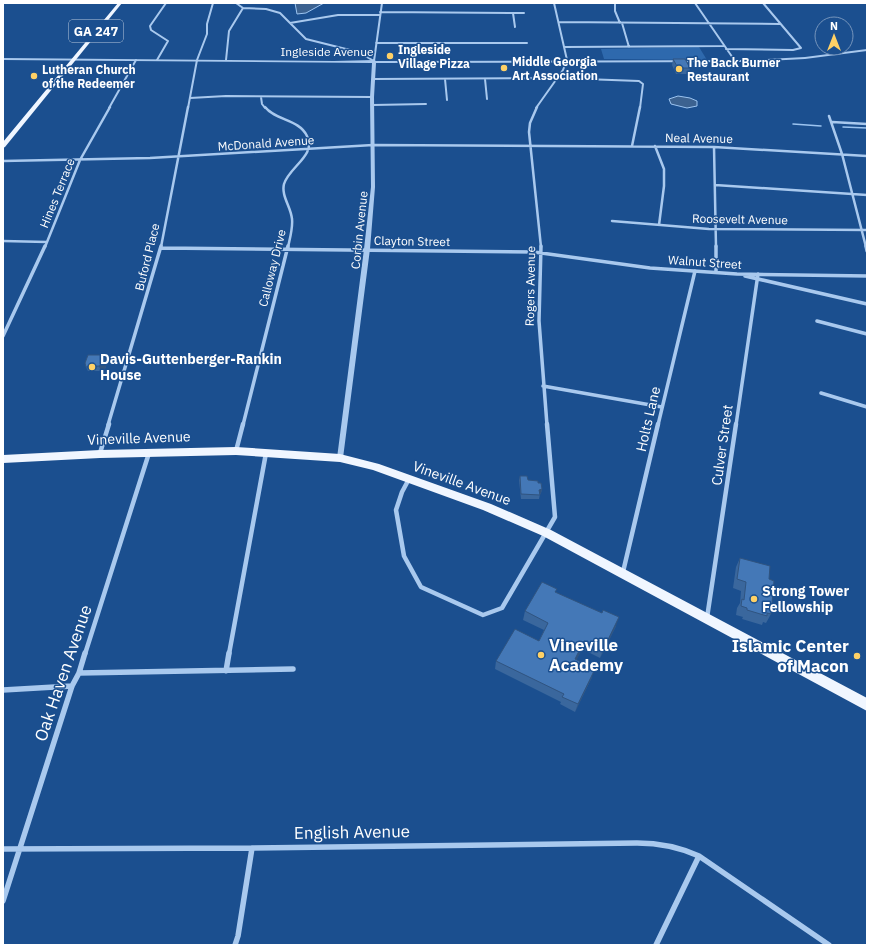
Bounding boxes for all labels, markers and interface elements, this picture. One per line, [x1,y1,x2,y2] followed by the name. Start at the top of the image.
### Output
[814,16,854,56] north arrow
[830,19,838,33] text: N
[69,20,123,42] road number: GA 247
[398,42,470,71] place label: Ingleside Village Pizza
[280,44,374,59] street label: Ingleside Avenue
[385,51,395,61] marker: Ingleside Village Pizza
[512,54,598,83] place label: Middle Georgia Art Association
[687,55,780,84] place label: The Back Burner Restaurant
[42,62,136,91] place label: Lutheran Church of the Redeemer
[499,63,509,73] marker: Middle Georgia Art Association
[674,64,684,74] marker: The Back Burner Restaurant
[29,71,39,81] marker: Lutheran Church of the Redeemer
[665,130,733,146] street label: Neal Avenue
[217,132,315,154] street label: McDonald Avenue
[36,156,78,230] street label: Hines Terrace
[347,190,371,270] street label: Corbin Avenue
[692,211,789,227] street label: Roosevelt Avenue
[131,221,163,292] street label: Buford Place
[255,227,289,308] street label: Calloway Drive
[374,233,450,249] street label: Clayton Street
[522,245,538,326] street label: Rogers Avenue
[668,252,742,272] street label: Walnut Street
[100,350,282,384] place label: Davis-Guttenberger-Rankin House
[87,362,97,372] marker: Davis-Guttenberger-Rankin House
[632,384,664,453] street label: Holts Lane
[707,403,737,487] street label: Culver Street
[87,427,191,449] street label: Vineville Avenue
[410,457,514,509] street label: Vineville Avenue
[762,582,849,616] place label: Strong Tower Fellowship
[749,594,759,604] marker: Strong Tower Fellowship
[29,602,97,744] street label: Oak Haven Avenue
[549,634,623,676] place label: Vineville Academy
[732,635,849,677] place label: Islamic Center of Macon
[536,650,546,660] marker: Vineville Academy
[852,651,862,661] marker: Islamic Center of Macon
[294,820,410,844] street label: English Avenue

